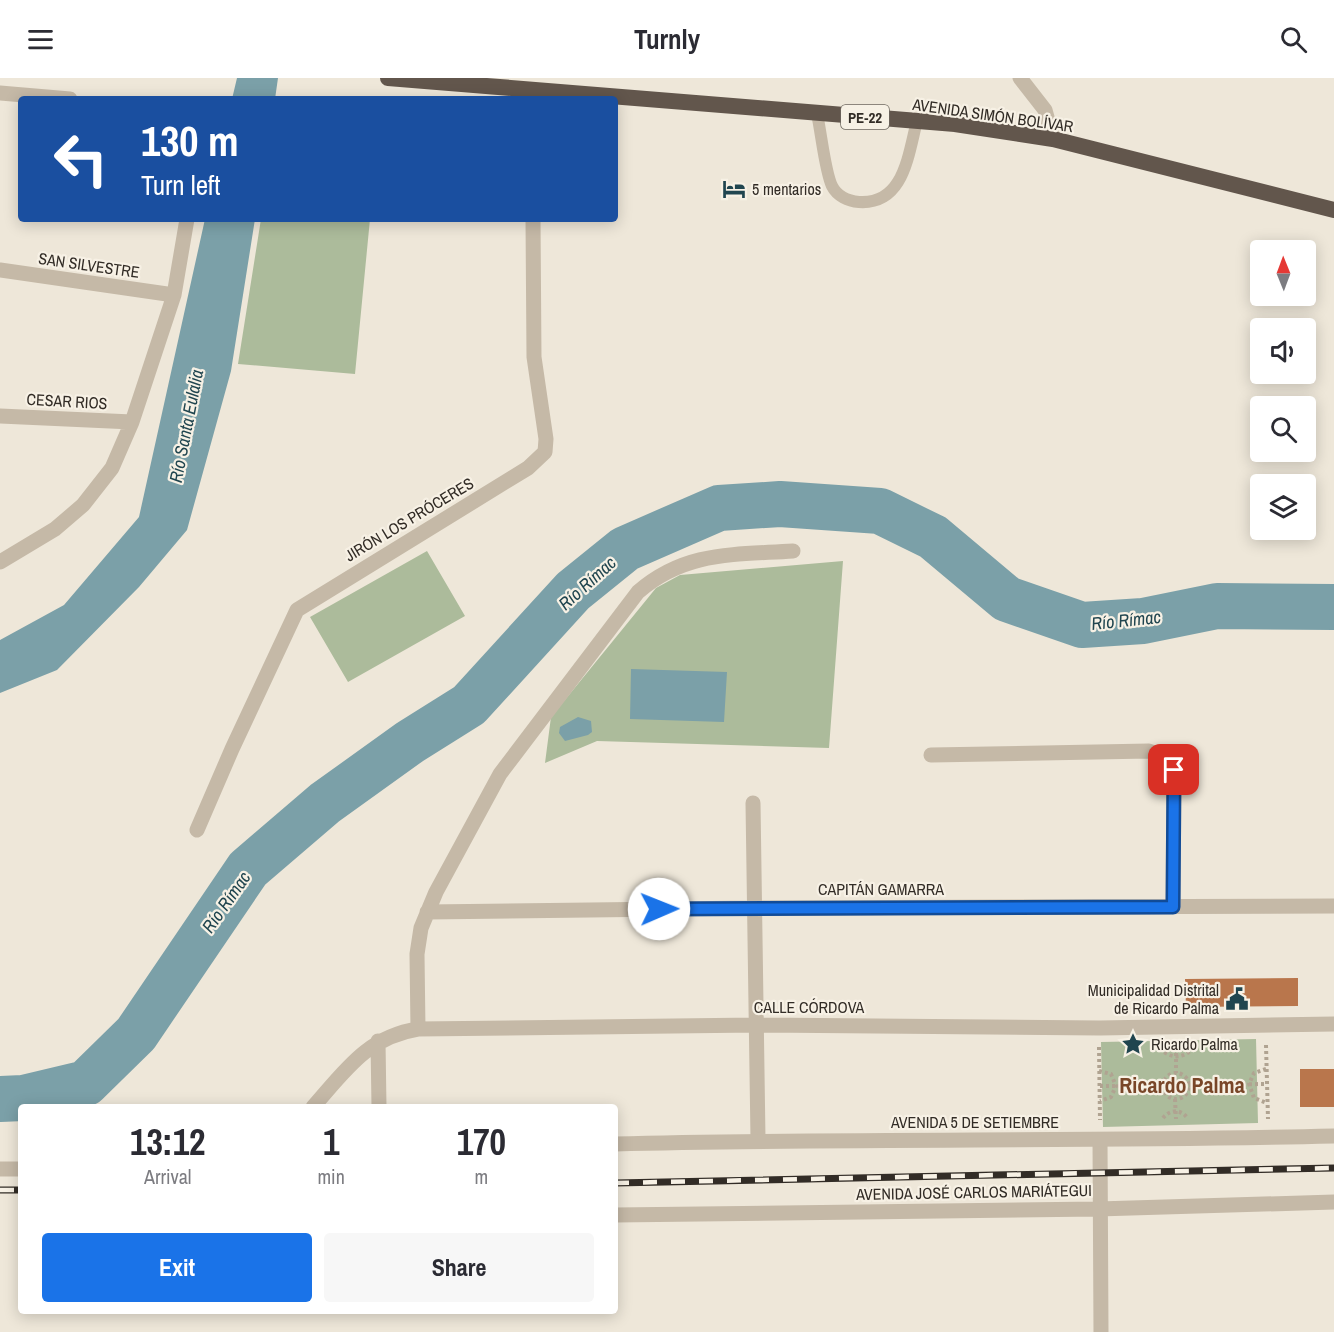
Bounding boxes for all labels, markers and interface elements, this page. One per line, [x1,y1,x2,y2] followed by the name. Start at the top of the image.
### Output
[634,21,700,57] text: Turnly
[24,23,57,56] icon: menu
[1277,23,1310,56] icon: search
[910,93,1075,137] street label: AVENIDA SIMÓN BOLÍVAR
[841,105,889,129] road number: PE-22
[141,113,239,169] text: 130 m
[42,120,120,198] icon: left
[141,167,220,203] text: Turn left
[721,176,747,202] hotel icon: 5 mentarios
[752,178,821,200] place label: 5 mentarios
[1250,240,1316,306] north arrow
[1250,240,1316,540] map controls
[37,247,141,283] street label: SAN SILVESTRE
[1250,318,1316,384] button: sound
[163,367,209,485] water label: Río Santa Eulalia
[26,388,108,414] street label: CESAR RIOS
[1250,396,1316,462] button: search
[341,472,478,566] street label: JIRÓN LOS PRÓCERES
[1250,474,1316,540] button: layers
[553,550,622,616] water label: Río Rímac
[1090,604,1163,636] water label: Río Rímac
[1148,744,1199,795] pin
[1157,753,1190,786] icon: arrive
[196,866,257,938] water label: Río Rímac
[627,877,691,941] position arrow
[818,878,944,900] street label: CAPITÁN GAMARRA
[1088,979,1220,1019] place label: Municipalidad Distrital de Ricardo Palma
[1224,986,1250,1012] public building icon: Municipalidad Distrital de Ricardo Palma
[754,996,865,1018] street label: CALLE CÓRDOVA
[1120,1031,1146,1057] place icon: Ricardo Palma
[1151,1033,1238,1055] place label: Ricardo Palma
[1119,1070,1245,1100] district label: Ricardo Palma
[890,1111,1059,1133] street label: AVENIDA 5 DE SETIEMBRE
[130,1118,205,1166] text: 13:12
[323,1118,339,1166] text: 1
[457,1118,506,1166] text: 170
[144,1163,191,1190] text: Arrival
[317,1163,345,1190] text: min
[475,1163,488,1190] text: m
[855,1179,1092,1205] street label: AVENIDA JOSÉ CARLOS MARIÁTEGUI
[42,1233,312,1302] button: Exit
[324,1233,594,1302] button: Share

